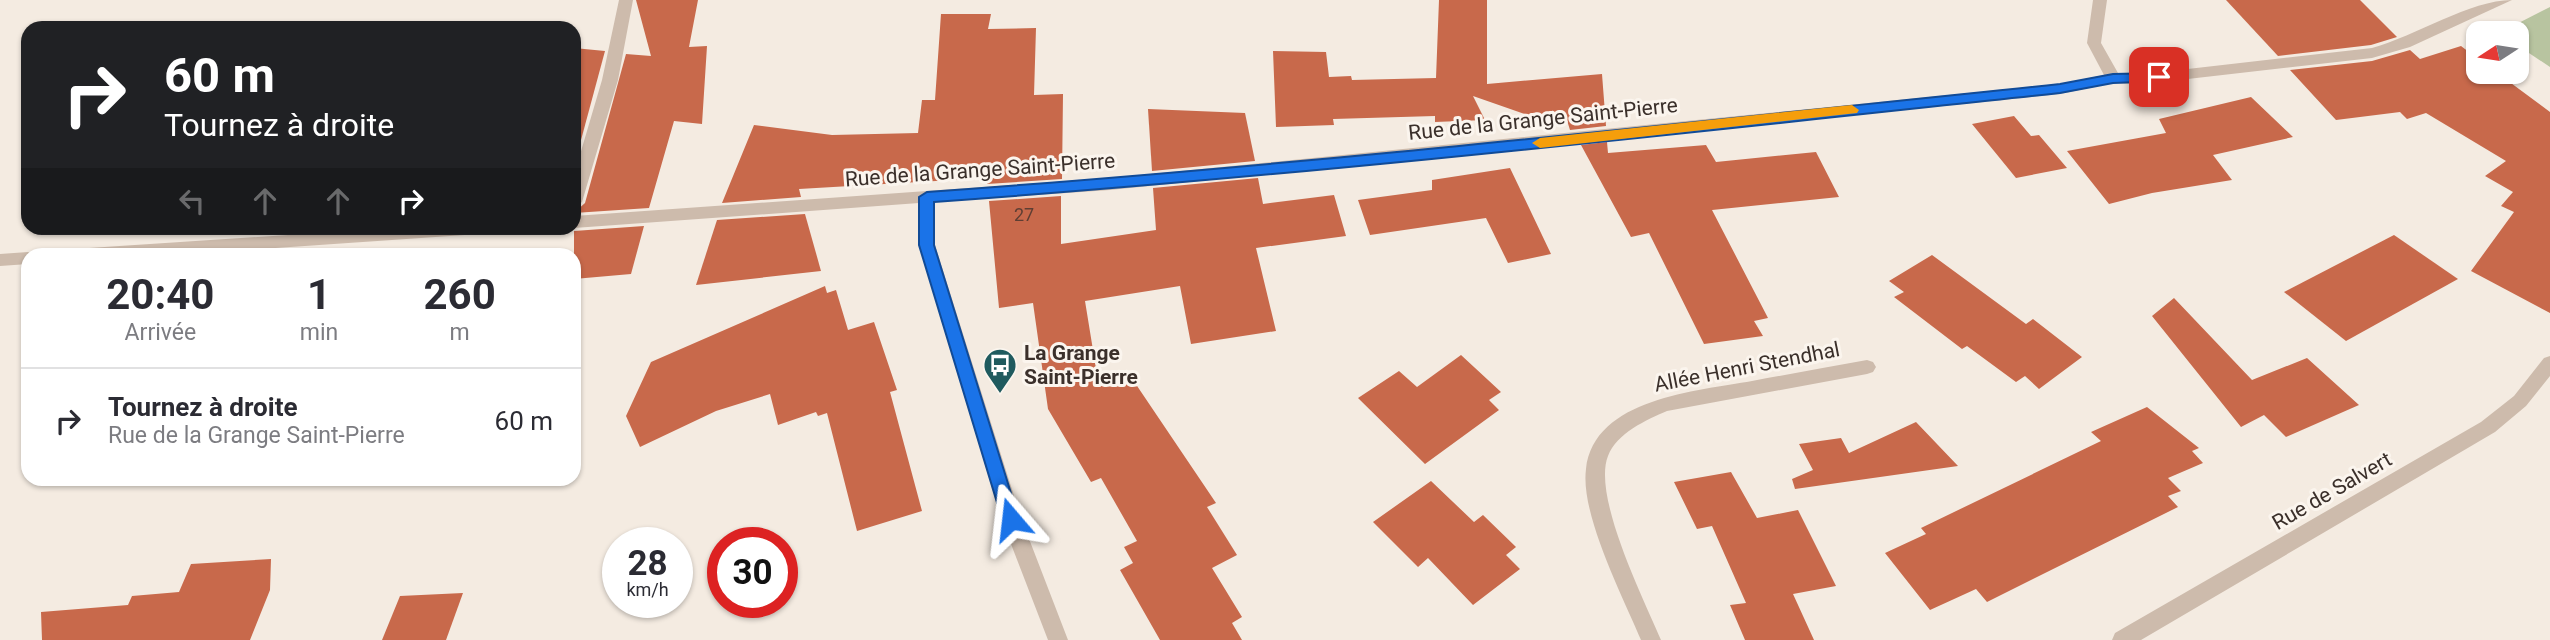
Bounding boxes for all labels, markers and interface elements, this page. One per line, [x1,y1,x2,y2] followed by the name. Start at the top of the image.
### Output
[2466,21,2529,84] north arrow
[2466,21,2529,84] map controls
[164,47,275,104] text: 60 m
[2129,47,2189,107] pin
[49,49,140,140] icon: right
[2140,58,2178,96] icon: arrive
[1407,93,1679,145] street label: Rue de la Grange Saint-Pierre
[164,106,394,144] text: Tournez à droite
[844,149,1116,191] street label: Rue de la Grange Saint-Pierre
[173,182,211,220] icon: left
[246,182,284,220] icon: ahead
[319,182,357,220] icon: ahead
[392,182,430,220] icon: right
[1014,204,1034,225] house number: 27
[106,270,214,319] text: 20:40
[307,270,331,319] text: 1
[423,270,496,319] text: 260
[125,319,196,346] text: Arrivée
[300,319,338,346] text: min
[450,319,470,346] text: m
[1652,337,1842,397] street label: Allée Henri Stendhal
[1024,341,1138,389] place label: La Grange Saint-Pierre
[981,346,1019,395] bus stop icon: La Grange Saint-Pierre
[108,392,298,422] text: Tournez à droite
[49,402,87,440] icon: right
[495,406,553,436] text: 60 m
[108,422,405,449] text: Rue de la Grange Saint-Pierre
[2268,447,2396,535] street label: Rue de Salvert
[974,482,1048,556] position arrow
[707,527,798,618] speed limit sign: 30
[627,543,668,584] text: 28
[626,579,669,600] text: km/h

